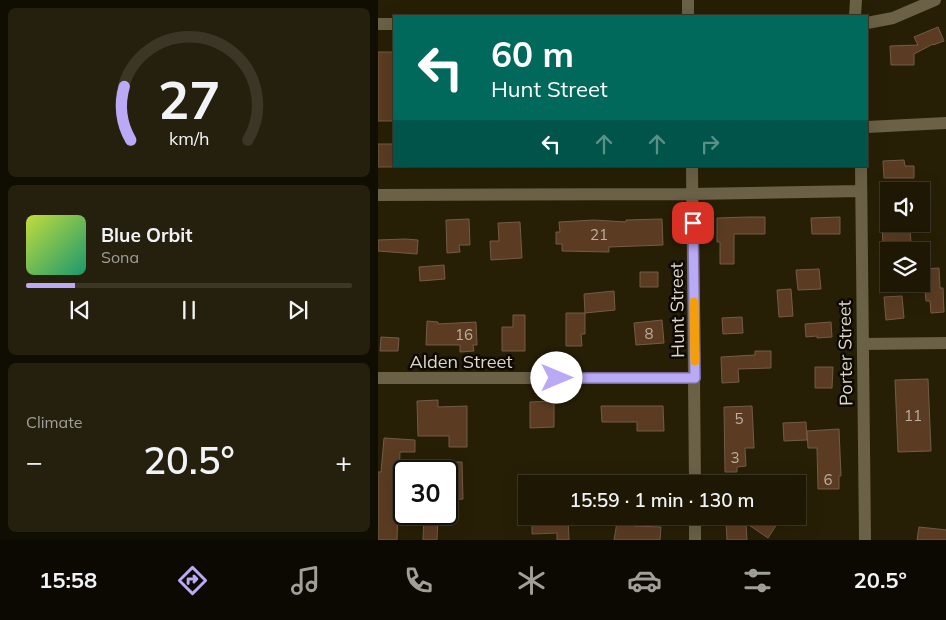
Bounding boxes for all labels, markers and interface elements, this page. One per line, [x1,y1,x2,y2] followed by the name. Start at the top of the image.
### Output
[491,32,574,76] text: 60 m
[408,35,473,100] icon: left
[158,67,220,132] text: 27
[491,75,608,103] text: Hunt Street
[169,127,209,149] text: km/h
[537,130,565,158] icon: left
[590,130,618,158] icon: ahead
[643,130,671,158] icon: ahead
[696,130,724,158] icon: right
[880,182,930,292] map controls
[880,182,930,232] button: sound
[672,202,714,244] pin
[679,209,707,237] icon: arrive
[101,223,192,247] text: Blue Orbit
[590,225,608,244] house number: 21
[880,242,930,292] button: layers
[101,247,139,267] text: Sona
[665,262,689,358] street label: Hunt Street
[66,296,94,324] icon: previous
[175,296,203,324] icon: pause
[284,296,312,324] icon: next
[833,300,857,406] street label: Porter Street
[644,324,654,343] house number: 8
[455,325,473,344] house number: 16
[409,350,513,373] street label: Alden Street
[530,351,582,403] position arrow
[904,406,922,425] house number: 11
[734,409,744,428] house number: 5
[26,412,82,432] text: Climate
[143,436,235,484] text: 20.5°
[26,444,43,479] text: −
[335,444,352,479] text: +
[730,448,740,467] house number: 3
[393,460,458,525] speed limit sign: 30
[823,470,833,489] house number: 6
[569,488,755,512] text: 15:59 · 1 min · 130 m
[175,563,210,598] icon: directions
[288,563,323,598] icon: music
[401,563,436,598] icon: phone
[514,563,549,598] icon: climate
[627,563,662,598] icon: car
[740,563,775,598] icon: filters
[39,566,97,594] text: 15:58
[854,566,907,594] text: 20.5°

